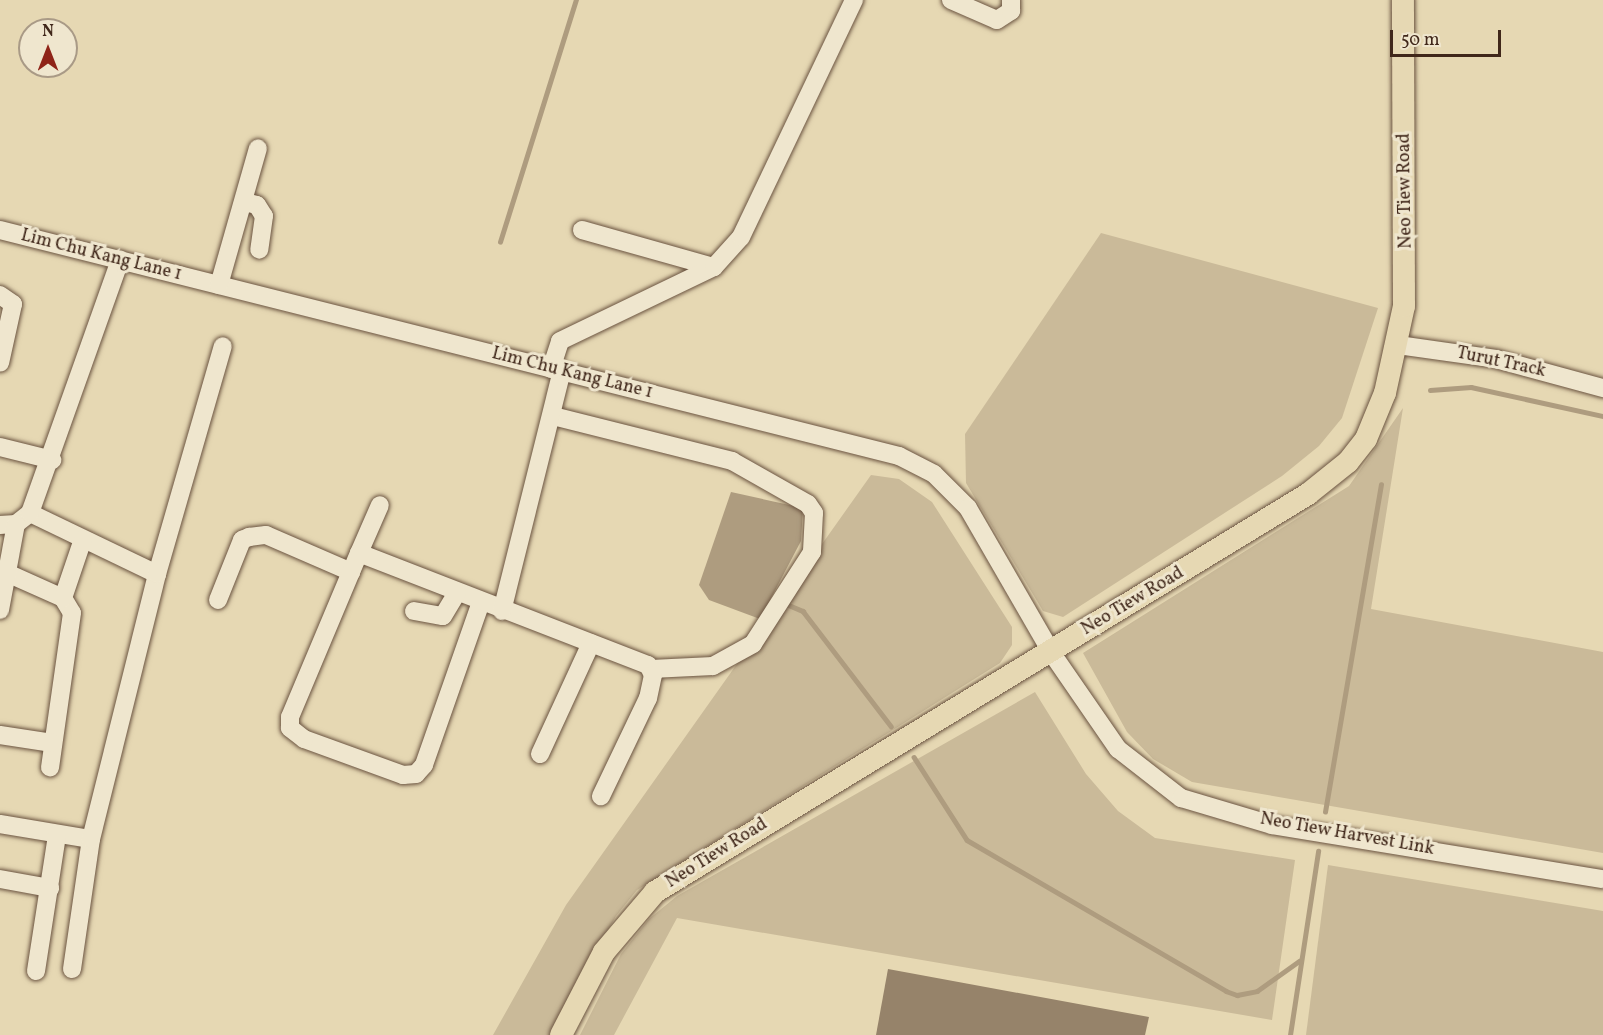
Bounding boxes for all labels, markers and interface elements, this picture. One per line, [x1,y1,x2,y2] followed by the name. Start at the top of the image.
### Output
[18,18,78,78] north arrow
[1393,18,1504,56] scale bar
[42,21,54,43] text: N
[1401,28,1440,53] text: 50 m
[1394,133,1418,249] street label: Neo Tiew Road
[18,226,184,286] street label: Lim Chu Kang Lane 1
[1454,343,1548,383] street label: Turut Track
[489,344,655,404] street label: Lim Chu Kang Lane 1
[1077,563,1189,641] street label: Neo Tiew Road
[1258,809,1436,861] street label: Neo Tiew Harvest Link
[662,814,772,894] street label: Neo Tiew Road

